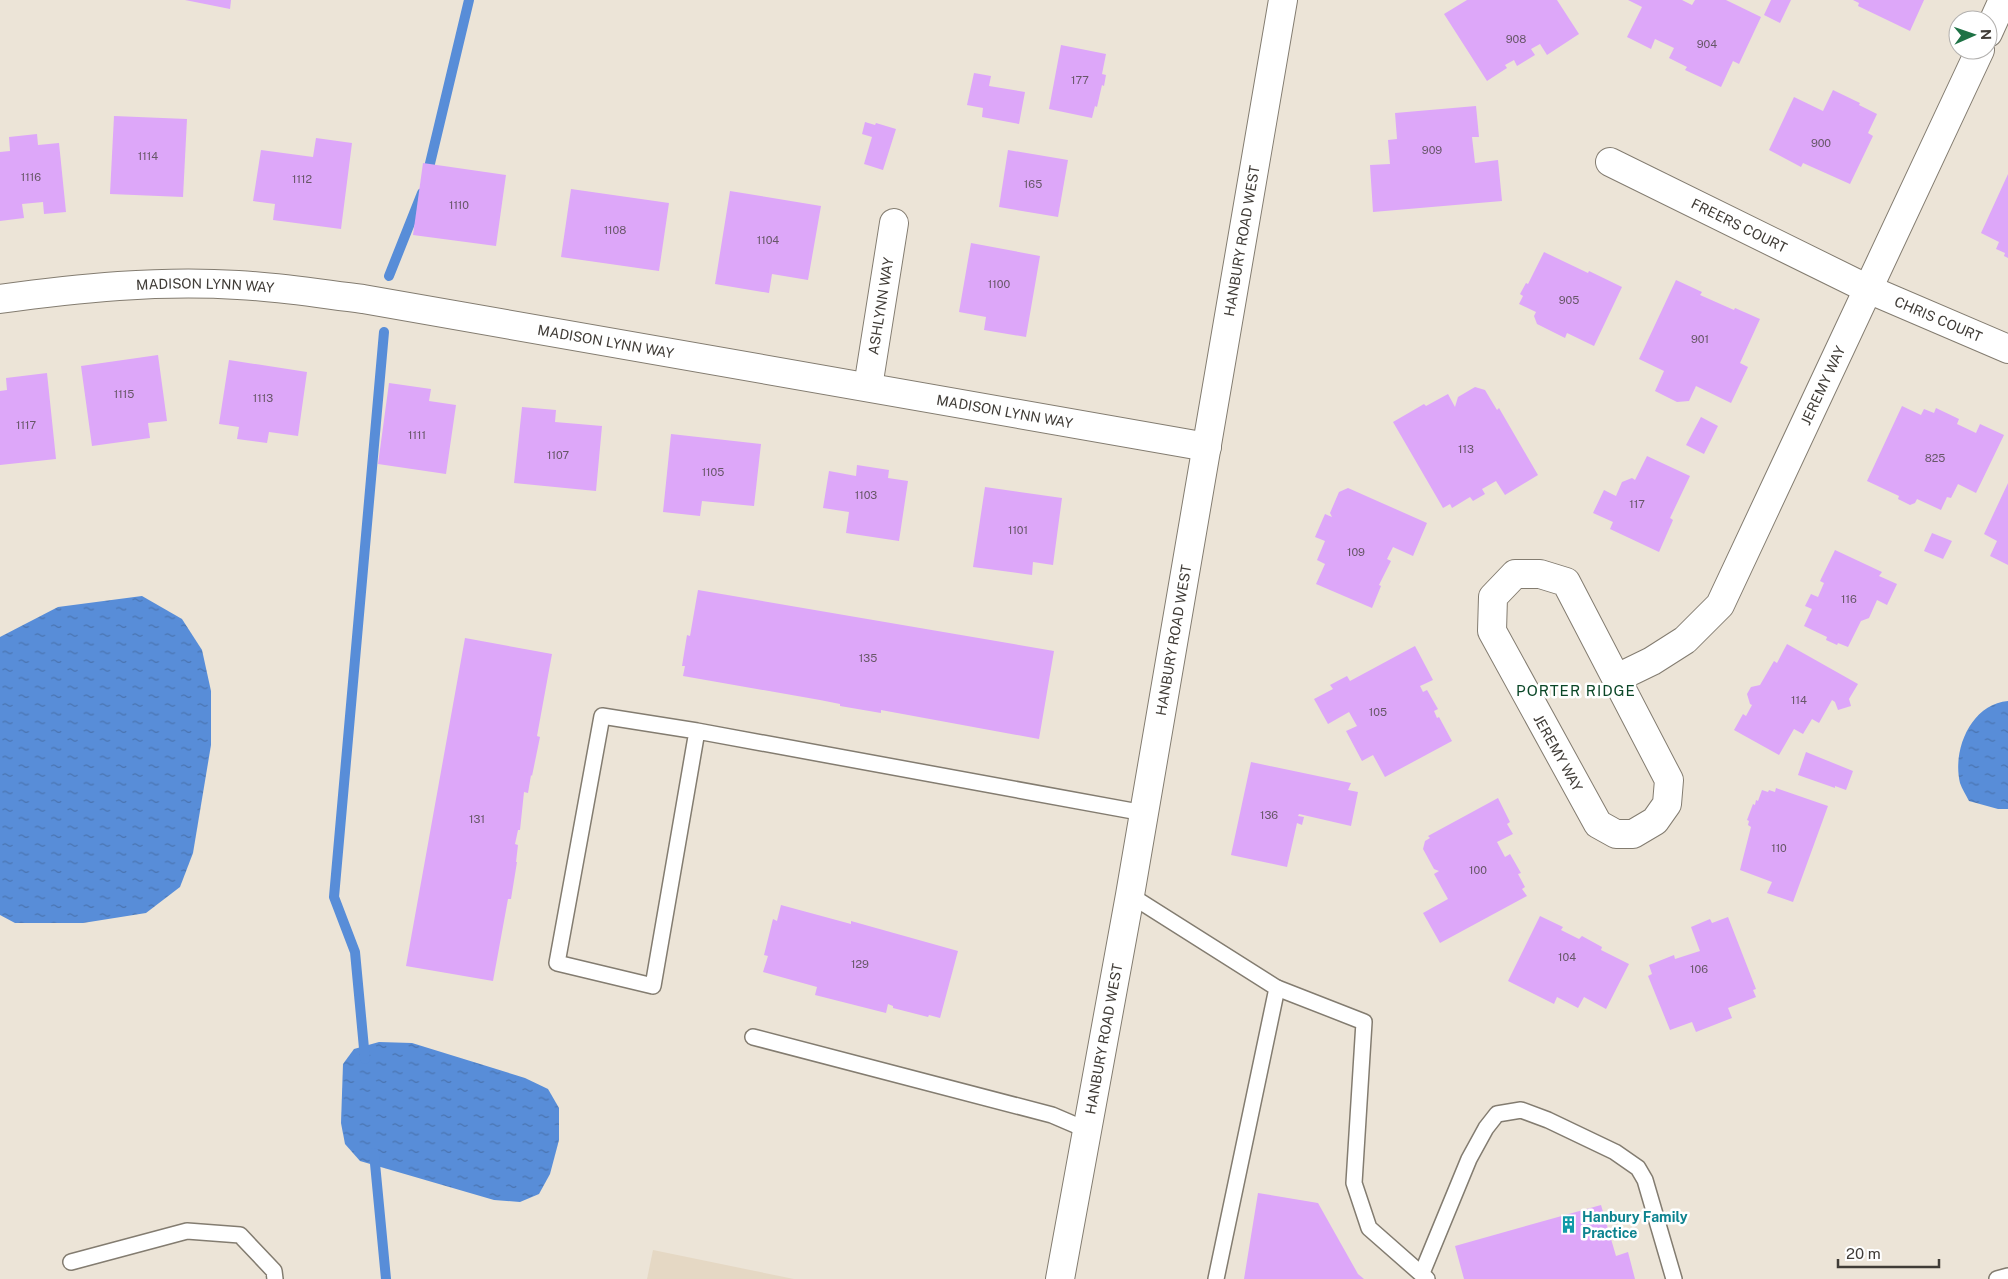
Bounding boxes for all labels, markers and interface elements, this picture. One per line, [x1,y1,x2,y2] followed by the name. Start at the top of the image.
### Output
[1948,10,1998,60] north arrow
[1978,29,1994,40] text: N
[1506,33,1526,45] house number: 908
[1697,38,1717,50] house number: 904
[1071,74,1089,86] house number: 177
[1811,137,1831,149] house number: 900
[1422,144,1442,156] house number: 909
[138,150,158,162] house number: 1114
[1221,164,1263,318] street label: HANBURY ROAD WEST
[21,171,41,183] house number: 1116
[292,173,312,185] house number: 1112
[1024,178,1042,190] house number: 165
[1689,195,1790,256] street label: FREERS COURT
[449,199,469,211] house number: 1110
[604,224,626,236] house number: 1108
[757,234,779,246] house number: 1104
[865,256,897,356] street label: ASHLYNN WAY
[136,275,275,296] street label: MADISON LYNN WAY
[988,278,1010,290] house number: 1100
[1892,293,1985,345] street label: CHRIS COURT
[1559,294,1579,306] house number: 905
[536,322,676,361] street label: MADISON LYNN WAY
[1691,333,1709,345] house number: 901
[1797,343,1848,428] street label: JEREMY WAY
[114,388,134,400] house number: 1115
[253,392,273,404] house number: 1113
[935,392,1075,431] street label: MADISON LYNN WAY
[16,419,36,431] house number: 1117
[408,429,426,441] house number: 1111
[1458,443,1474,455] house number: 113
[547,449,569,461] house number: 1107
[1925,452,1945,464] house number: 825
[702,466,724,478] house number: 1105
[855,489,877,501] house number: 1103
[1629,498,1645,510] house number: 117
[1008,524,1028,536] house number: 1101
[1347,546,1365,558] house number: 109
[1153,563,1194,717] street label: HANBURY ROAD WEST
[1841,593,1857,605] house number: 116
[859,652,877,664] house number: 135
[1516,682,1636,699] district label: PORTER RIDGE
[1791,694,1807,706] house number: 114
[1369,706,1387,718] house number: 105
[1530,712,1586,795] street label: JEREMY WAY
[1260,809,1278,821] house number: 136
[469,813,485,825] house number: 131
[1771,842,1787,854] house number: 110
[1469,864,1487,876] house number: 100
[1558,951,1576,963] house number: 104
[851,958,869,970] house number: 129
[1082,962,1125,1116] street label: HANBURY ROAD WEST
[1690,963,1708,975] house number: 106
[1582,1209,1688,1241] place label: Hanbury Family Practice
[1558,1215,1578,1235] building icon: Hanbury Family Practice
[1838,1236,1939,1268] scale bar
[1846,1245,1881,1262] text: 20 m

